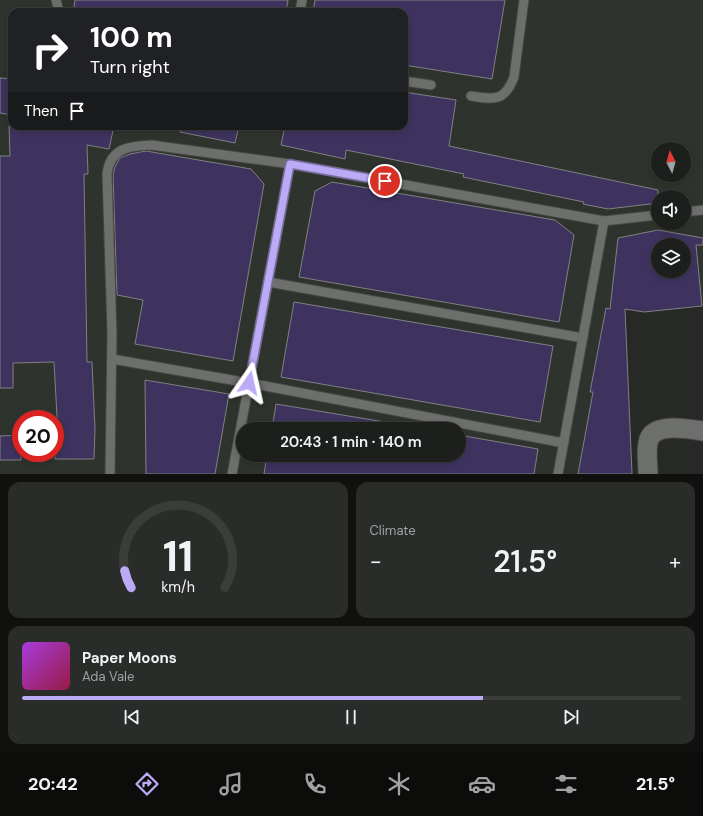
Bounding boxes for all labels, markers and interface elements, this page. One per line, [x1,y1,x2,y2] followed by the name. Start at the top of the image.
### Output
[90,19,173,56] text: 100 m
[24,24,76,76] icon: right
[90,55,170,79] text: Turn right
[66,100,88,122] icon: arrive
[24,101,58,121] text: Then
[651,142,691,182] north arrow
[651,142,691,278] map controls
[368,164,402,198] pin
[374,170,396,192] icon: arrive
[651,190,691,230] button: sound
[651,238,691,278] button: layers
[228,362,270,404] position arrow
[12,410,64,462] speed limit sign: 20
[280,432,422,452] text: 20:43 · 1 min · 140 m
[370,522,416,539] text: Climate
[163,530,193,584] text: 11
[493,542,557,581] text: 21.5°
[370,547,382,576] text: −
[669,547,681,576] text: +
[161,578,195,596] text: km/h
[82,648,177,668] text: Paper Moons
[82,668,134,685] text: Ada Vale
[121,706,143,728] icon: previous
[340,706,362,728] icon: pause
[560,706,582,728] icon: next
[133,770,161,798] icon: directions
[217,770,245,798] icon: music
[301,770,329,798] icon: phone
[385,770,413,798] icon: climate
[468,770,496,798] icon: car
[552,770,580,798] icon: filters
[28,772,78,796] text: 20:42
[636,772,675,796] text: 21.5°

